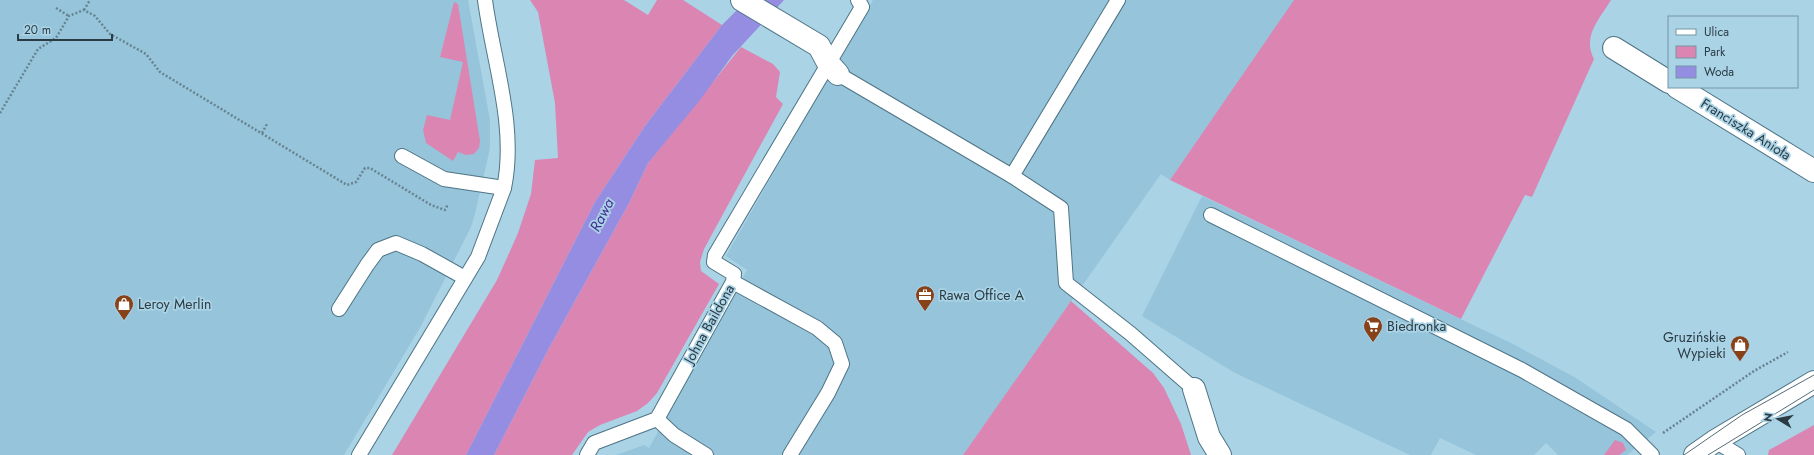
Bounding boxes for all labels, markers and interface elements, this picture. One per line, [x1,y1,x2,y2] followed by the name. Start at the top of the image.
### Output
[18,16,112,42] scale bar
[1668,16,1798,88] legend
[24,21,51,39] text: 20 m
[1704,23,1729,41] text: Ulica
[1704,43,1726,61] text: Park
[1704,63,1734,81] text: Woda
[1697,93,1795,165] street label: Franciszka Anioła
[584,194,620,235] water label: Rawa
[678,281,739,369] street label: Johna Baildona
[914,284,936,312] office icon: Rawa Office A
[939,285,1025,305] place label: Rawa Office A
[113,293,135,321] shop icon: Leroy Merlin
[138,294,211,314] place label: Leroy Merlin
[1362,315,1384,343] supermarket icon: Biedronka
[1387,316,1446,336] place label: Biedronka
[1663,327,1726,363] place label: Gruzińskie Wypieki
[1729,334,1751,362] shop icon: Gruzińskie Wypieki
[1758,399,1798,439] north arrow
[1760,412,1777,423] text: N

